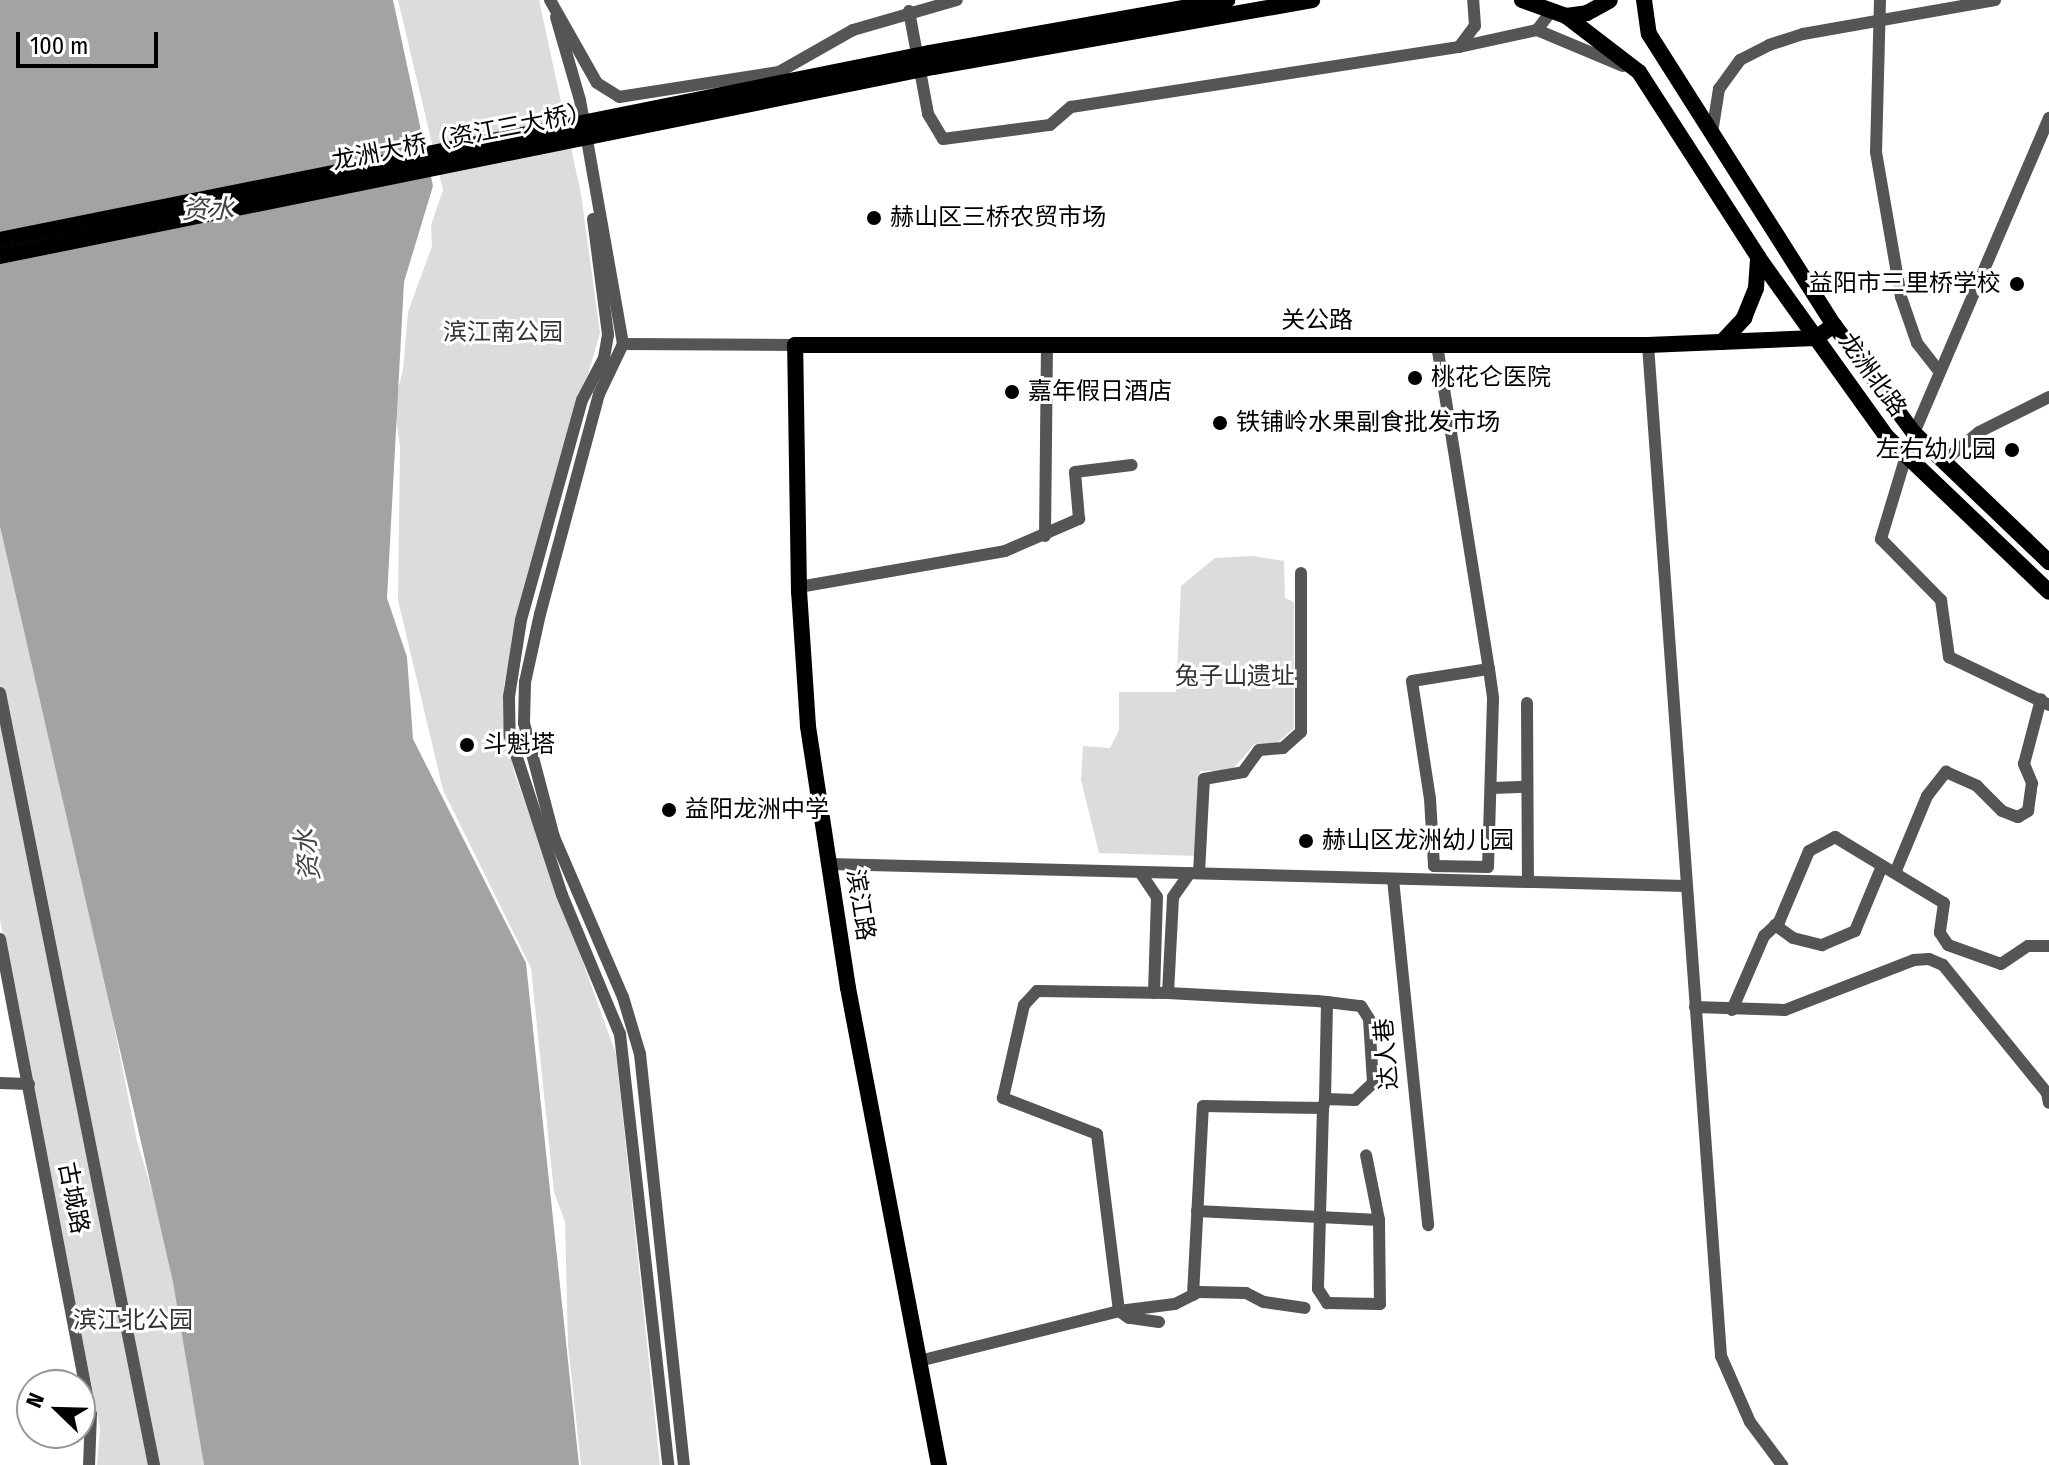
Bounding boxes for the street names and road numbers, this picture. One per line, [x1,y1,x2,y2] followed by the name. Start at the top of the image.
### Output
[330,98,594,176] street label: 龙洲大桥（资江三大桥）
[1281,307,1353,335] street label: 关公路
[1832,328,1912,422] street label: 龙洲北路
[840,867,880,943] street label: 滨江路
[1370,1017,1404,1091] street label: 达人巷
[52,1160,94,1236] street label: 古城路

